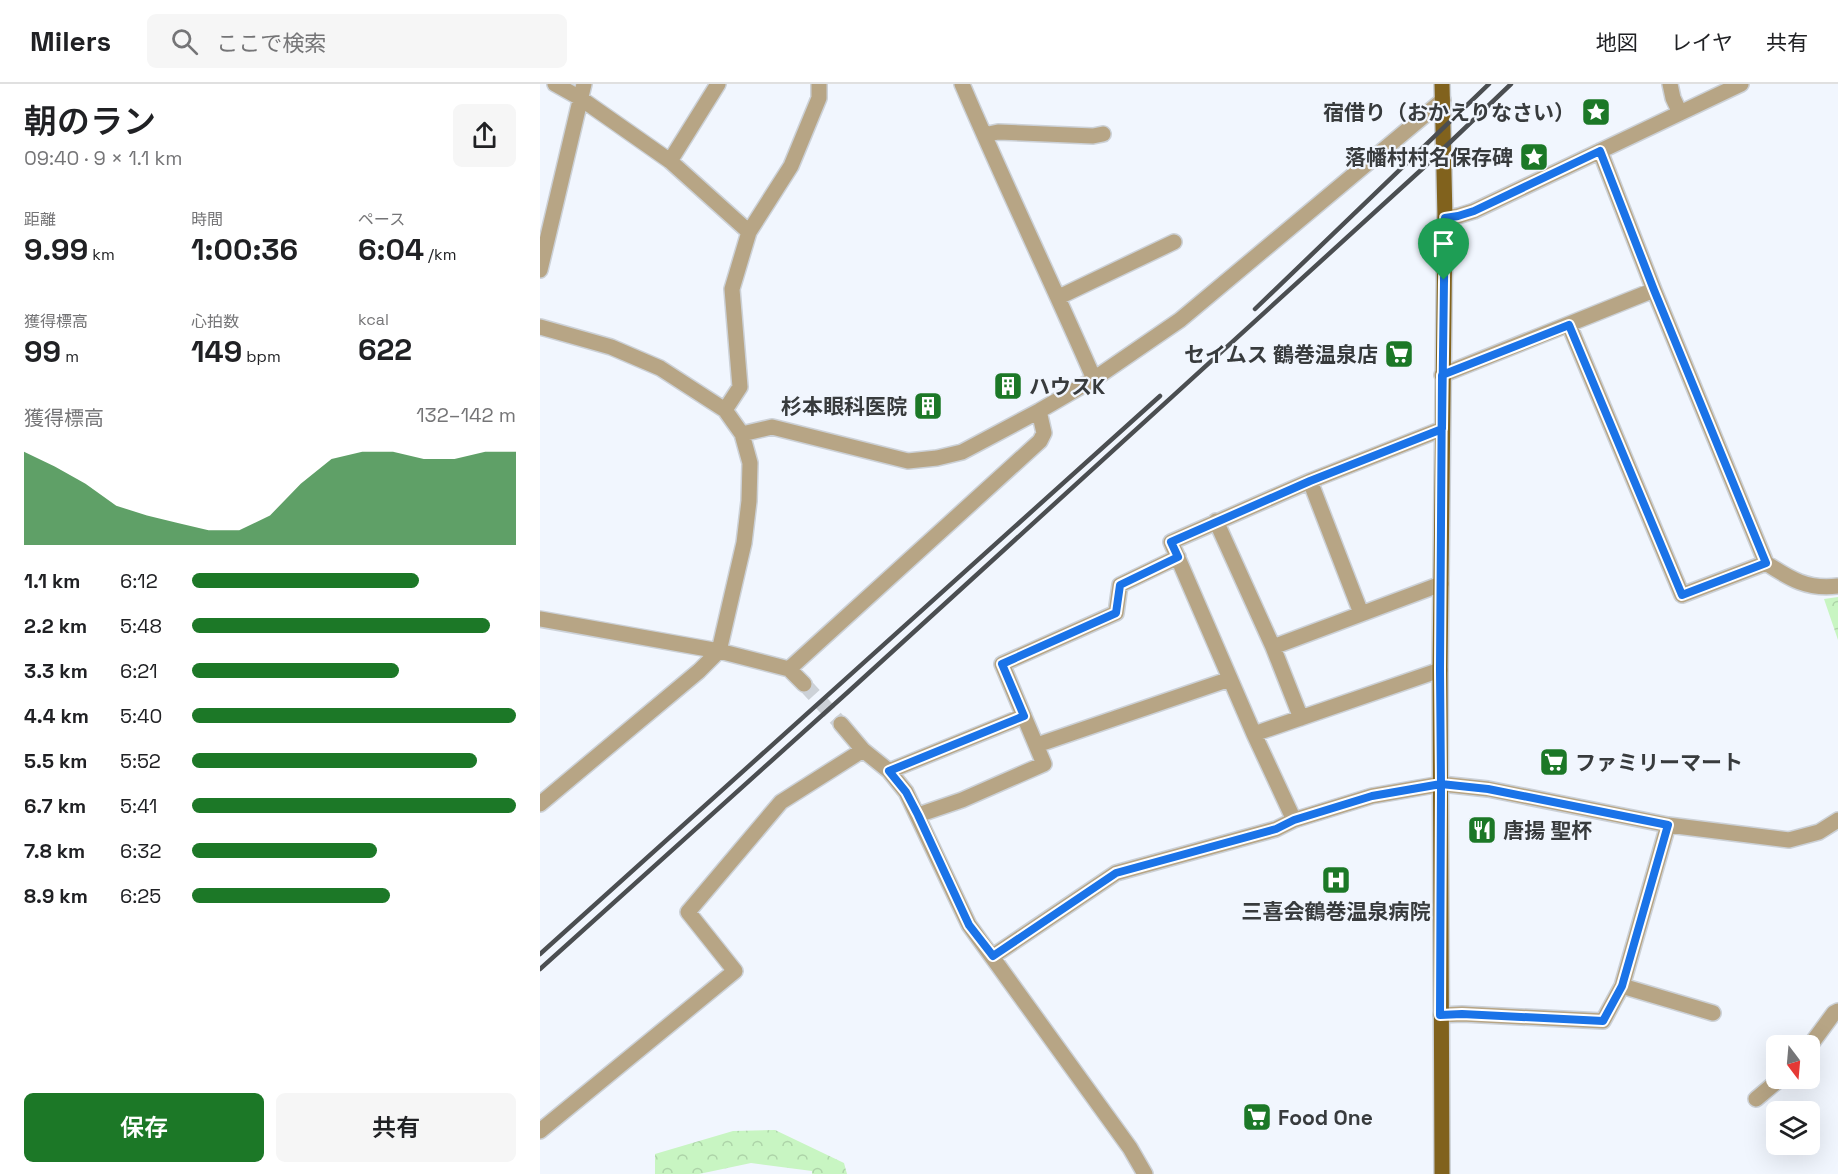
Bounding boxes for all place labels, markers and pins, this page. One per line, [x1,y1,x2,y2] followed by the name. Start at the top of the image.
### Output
[1580,96,1612,128] place icon: 宿借り（おかえりなさい）
[1323,99,1575,126] place label: 宿借り（おかえりなさい）
[1518,141,1550,173] place icon: 落幡村村名保存碑
[1345,144,1513,171] place label: 落幡村村名保存碑
[1418,218,1469,280] pin
[1383,338,1415,370] supermarket icon: セイムス 鶴巻温泉店
[1184,341,1378,368] place label: セイムス 鶴巻温泉店
[992,370,1024,402] building icon: ハウスK
[1029,373,1106,400] place label: ハウスK
[912,390,944,422] building icon: 杉本眼科医院
[781,393,907,420] place label: 杉本眼科医院
[1538,746,1570,778] supermarket icon: ファミリーマート
[1575,749,1743,776] place label: ファミリーマート
[1466,814,1498,846] restaurant icon: 唐揚 聖杯
[1503,817,1592,844] place label: 唐揚 聖杯
[1320,864,1352,896] hospital icon: 三喜会鶴巻温泉病院
[1242,898,1431,925] place label: 三喜会鶴巻温泉病院
[1241,1101,1273,1133] supermarket icon: Food One
[1278,1104,1373,1131] place label: Food One

